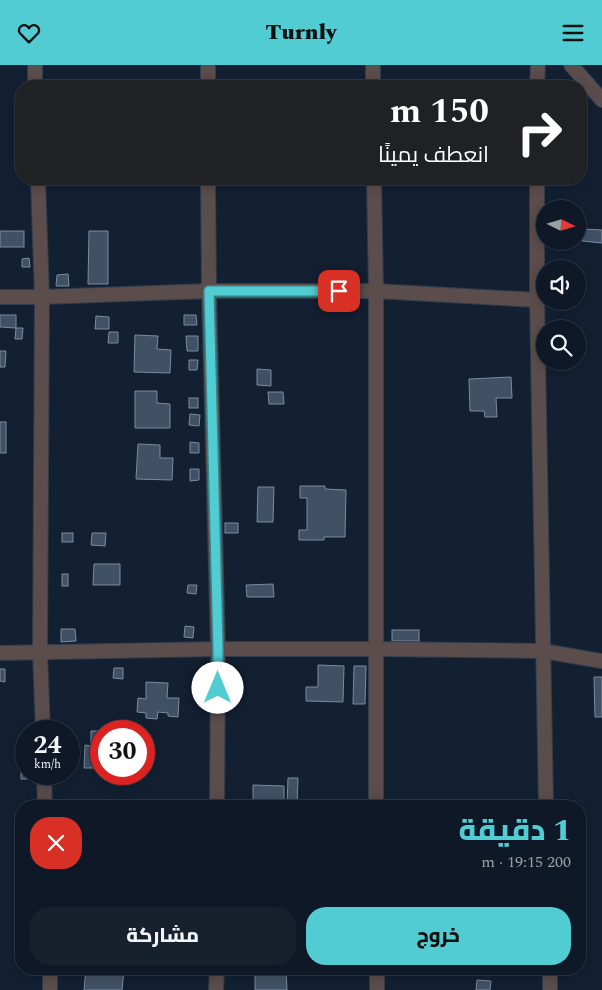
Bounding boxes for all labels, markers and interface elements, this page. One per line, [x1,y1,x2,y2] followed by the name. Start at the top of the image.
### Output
[265,16,337,49] text: Turnly
[15,19,43,47] icon: heart
[559,19,587,47] icon: menu
[390,85,489,138] text: 150 m
[507,100,572,165] icon: right
[378,139,489,172] text: انعطف يمينًا
[536,200,586,250] north arrow
[536,200,586,370] map controls
[536,260,586,310] button: sound
[318,270,360,312] pin
[325,277,353,305] icon: arrive
[536,320,586,370] button: search
[191,661,243,713] position arrow
[90,720,155,785] speed limit sign: 30
[33,727,62,765] text: 24
[34,755,61,774] text: km/h
[458,808,571,854] text: 1 دقيقة
[30,817,82,869] button: close
[481,850,571,874] text: 200 m · 19:15
[30,907,296,965] button: مشاركة
[306,907,571,965] button: خروج

